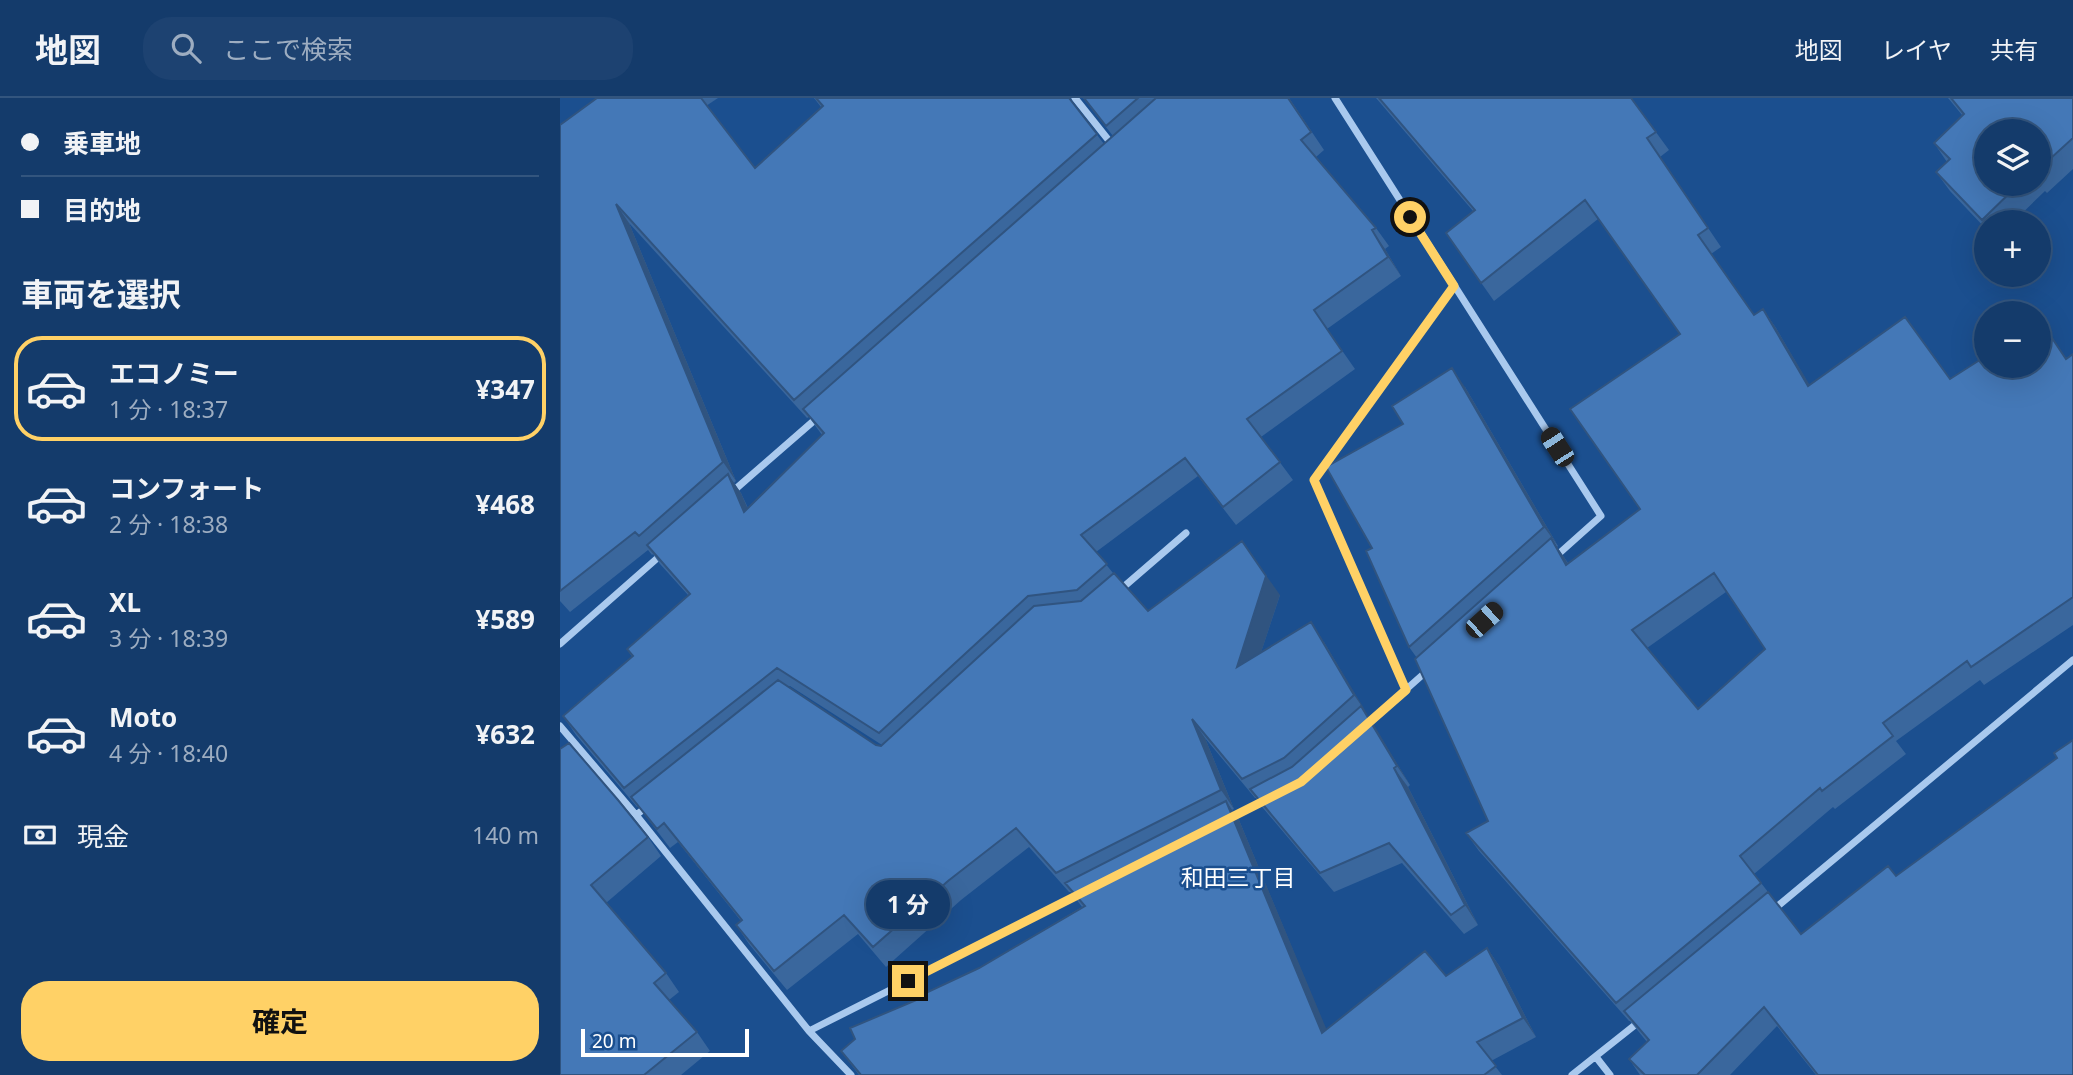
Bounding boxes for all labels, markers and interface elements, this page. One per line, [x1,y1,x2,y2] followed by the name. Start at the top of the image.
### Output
[143,17,633,80] search box
[35,27,101,72] text: 地図
[167,29,205,67] icon: search
[223,31,353,67] text: ここで検索
[1795,33,1843,66] text: 地図
[1881,33,1952,66] text: レイヤ
[1990,33,2038,66] text: 共有
[1974,119,2051,378] map controls
[1974,119,2051,196] button: layers
[63,125,141,161] text: 乗車地
[63,192,141,228] text: 目的地
[1394,201,1426,233] route start
[1974,210,2051,287] button: +
[21,272,181,315] text: 車両を選択
[1974,301,2051,378] button: −
[109,355,239,391] text: エコノミー
[25,357,88,420] icon: car
[476,371,535,407] text: ¥347
[109,393,228,425] text: 1 分 · 18:37
[1537,424,1578,470] car
[109,470,264,506] text: コンフォート
[25,472,88,535] icon: car
[476,486,535,522] text: ¥468
[109,508,228,540] text: 2 分 · 18:38
[109,584,141,620] text: XL
[25,587,88,650] icon: car
[1462,598,1507,642] car
[476,601,535,637] text: ¥589
[109,622,228,654] text: 3 分 · 18:39
[109,699,177,735] text: Moto
[25,702,88,765] icon: car
[476,716,535,752] text: ¥632
[109,737,228,769] text: 4 分 · 18:40
[21,816,59,854] icon: cash
[77,818,129,854] text: 現金
[472,819,539,851] text: 140 m
[1181,861,1296,893] district label: 和田三丁目
[866,880,950,928] callout: 1 分
[887,888,929,920] text: 1 分
[892,965,924,997] route end
[21,981,539,1061] button: 確定
[581,1026,749,1058] scale bar
[592,1028,636,1054] text: 20 m

